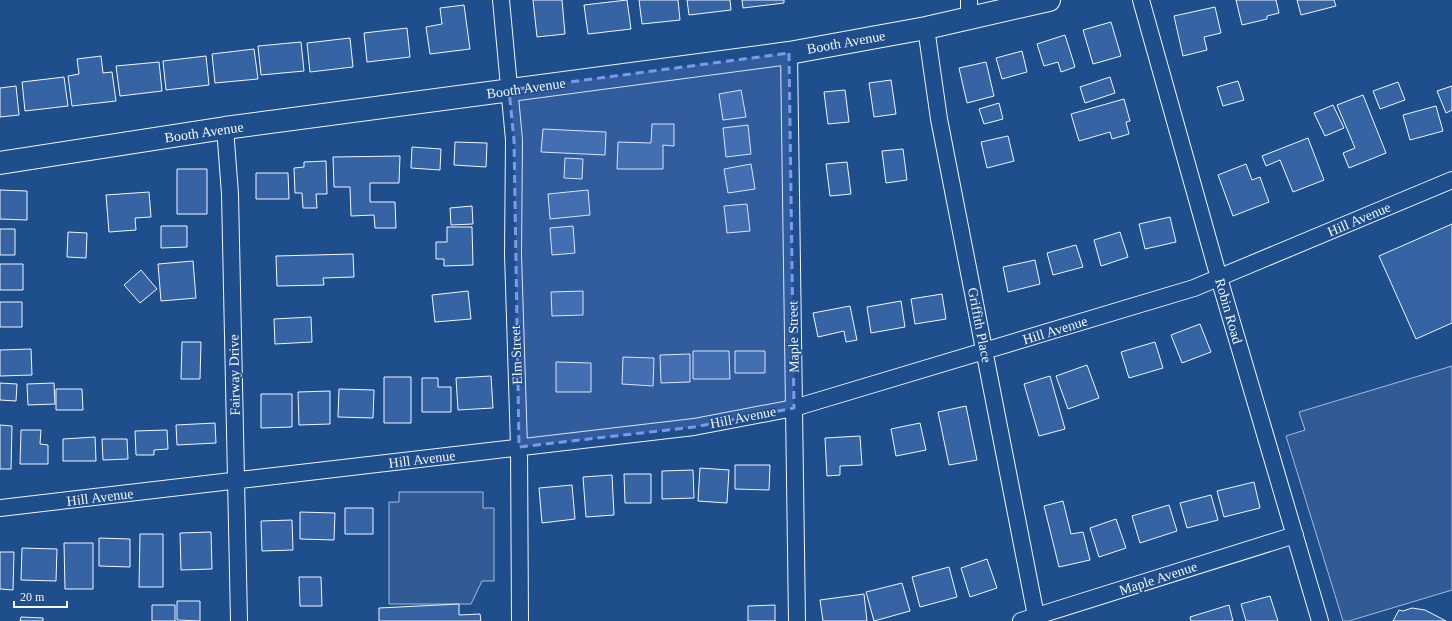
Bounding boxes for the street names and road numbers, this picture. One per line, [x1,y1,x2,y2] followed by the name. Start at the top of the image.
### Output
[806,28,887,57] street label: Booth Avenue
[486,76,566,101] street label: Booth Avenue
[164,120,244,145] street label: Booth Avenue
[1325,199,1393,239] street label: Hill Avenue
[1212,277,1245,346] street label: Robin Road
[965,286,994,364] street label: Griffith Place
[785,301,802,373] street label: Maple Street
[1021,314,1089,347] street label: Hill Avenue
[508,325,525,385] street label: Elm Street
[226,334,243,416] street label: Fairway Drive
[709,404,777,431] street label: Hill Avenue
[388,448,456,471] street label: Hill Avenue
[66,486,134,509] street label: Hill Avenue
[1117,559,1199,598] street label: Maple Avenue

